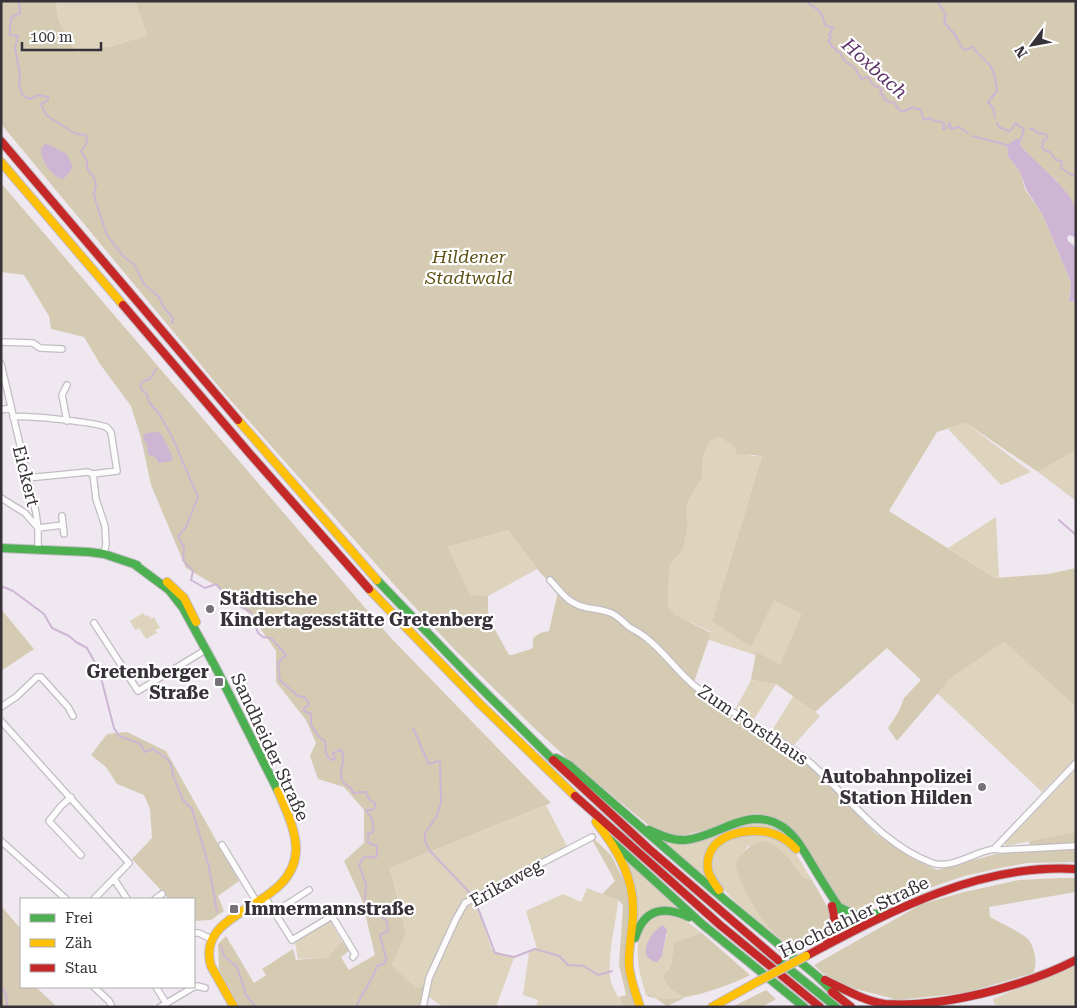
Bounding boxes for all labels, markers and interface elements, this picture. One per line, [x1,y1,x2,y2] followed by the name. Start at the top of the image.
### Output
[22,20,101,52] scale bar
[1007,20,1057,70] north arrow
[30,28,73,46] text: 100 m
[837,32,912,104] water label: Hoxbach
[1011,43,1031,61] text: N
[424,246,513,288] park label: Hildener Stadtwald
[9,443,44,509] street label: Eickert
[220,588,494,630] place label: Städtische Kindertagesstätte Gretenberg
[204,603,216,615] marker: Städtische Kindertagesstätte Gretenberg
[87,661,209,703] place label: Gretenberger Straße
[227,669,314,824] street label: Sandheider Straße
[213,676,225,688] marker: Gretenberger Straße
[694,680,812,769] street label: Zum Forsthaus
[821,766,972,808] place label: Autobahnpolizei Station Hilden
[976,781,988,793] marker: Autobahnpolizei Station Hilden
[466,854,546,911] street label: Erikaweg
[776,871,932,962] street label: Hochdahler Straße
[20,898,195,988] legend
[244,898,415,919] place label: Immermannstraße
[228,903,240,915] marker: Immermannstraße
[65,909,93,927] text: Frei
[65,934,93,952] text: Zäh
[65,959,98,977] text: Stau

